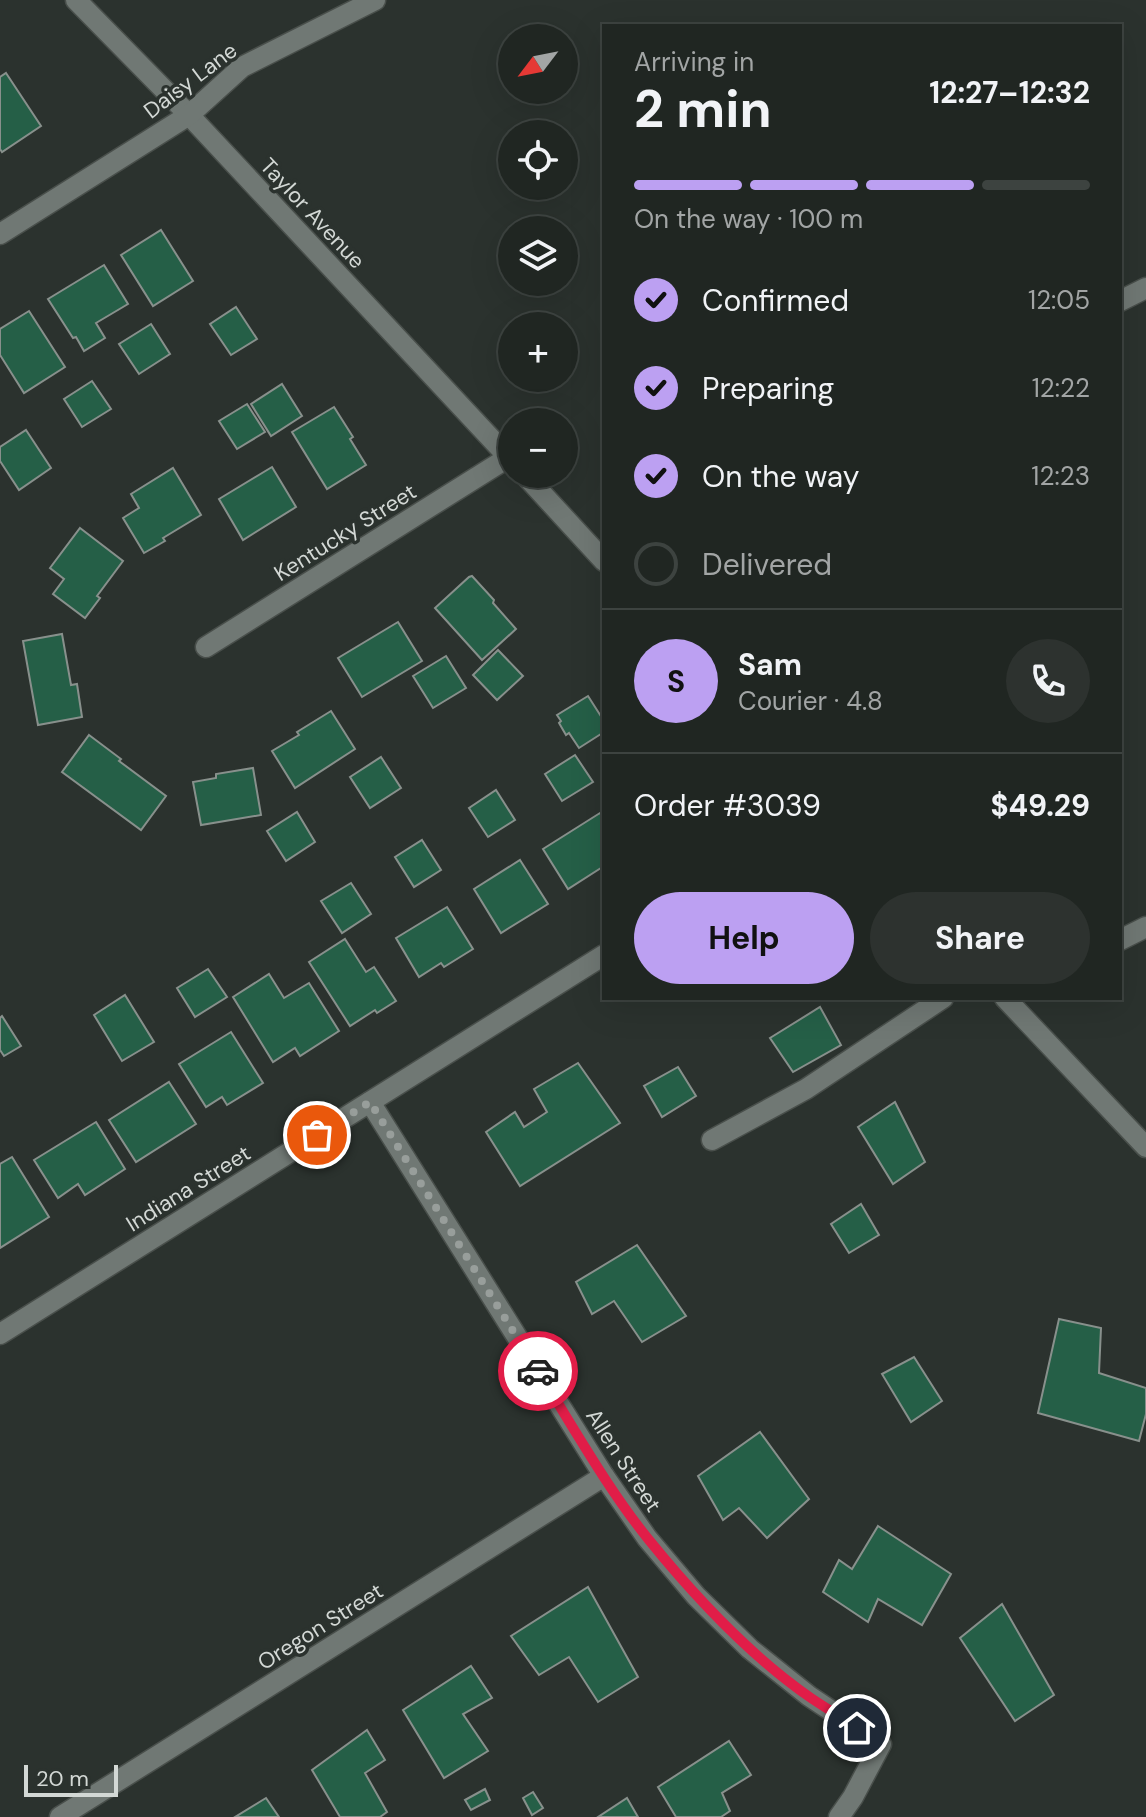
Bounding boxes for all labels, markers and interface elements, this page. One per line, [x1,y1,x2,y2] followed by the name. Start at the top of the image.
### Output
[498,24,578,104] north arrow
[498,24,578,488] map controls
[138,36,243,125] street label: Daisy Lane
[634,45,754,79] text: Arriving in
[929,73,1090,112] text: 12:27–12:32
[634,75,772,143] text: 2 min
[498,120,578,200] button: locate
[254,152,371,275] street label: Taylor Avenue
[634,202,863,236] text: On the way · 100 m
[498,216,578,296] button: layers
[634,278,678,322] icon: check
[702,281,849,320] text: Confirmed
[1028,283,1090,317] text: 12:05
[498,312,578,392] button: +
[634,366,678,410] icon: check
[702,369,834,408] text: Preparing
[1032,371,1090,405] text: 12:22
[498,408,578,488] button: −
[634,454,678,498] icon: check
[702,457,859,496] text: On the way
[1031,459,1090,493] text: 12:23
[269,477,422,588] street label: Kentucky Street
[702,545,832,584] text: Delivered
[1006,639,1090,723] button: phone
[738,645,802,684] text: Sam
[667,662,685,701] text: S
[738,684,883,718] text: Courier · 4.8
[634,786,821,825] text: Order #3039
[990,786,1090,825] text: $49.29
[634,892,854,984] button: Help
[870,892,1090,984] button: Share
[283,1101,351,1169] pin
[295,1113,339,1157] icon: bag
[121,1139,256,1238] street label: Indiana Street
[498,1331,578,1411] courier
[516,1349,560,1393] icon: car
[579,1403,668,1518] street label: Allen Street
[252,1576,389,1677] street label: Oregon Street
[823,1694,891,1762] pin
[835,1706,879,1750] icon: home
[24,1761,118,1797] scale bar
[36,1764,89,1793] text: 20 m

